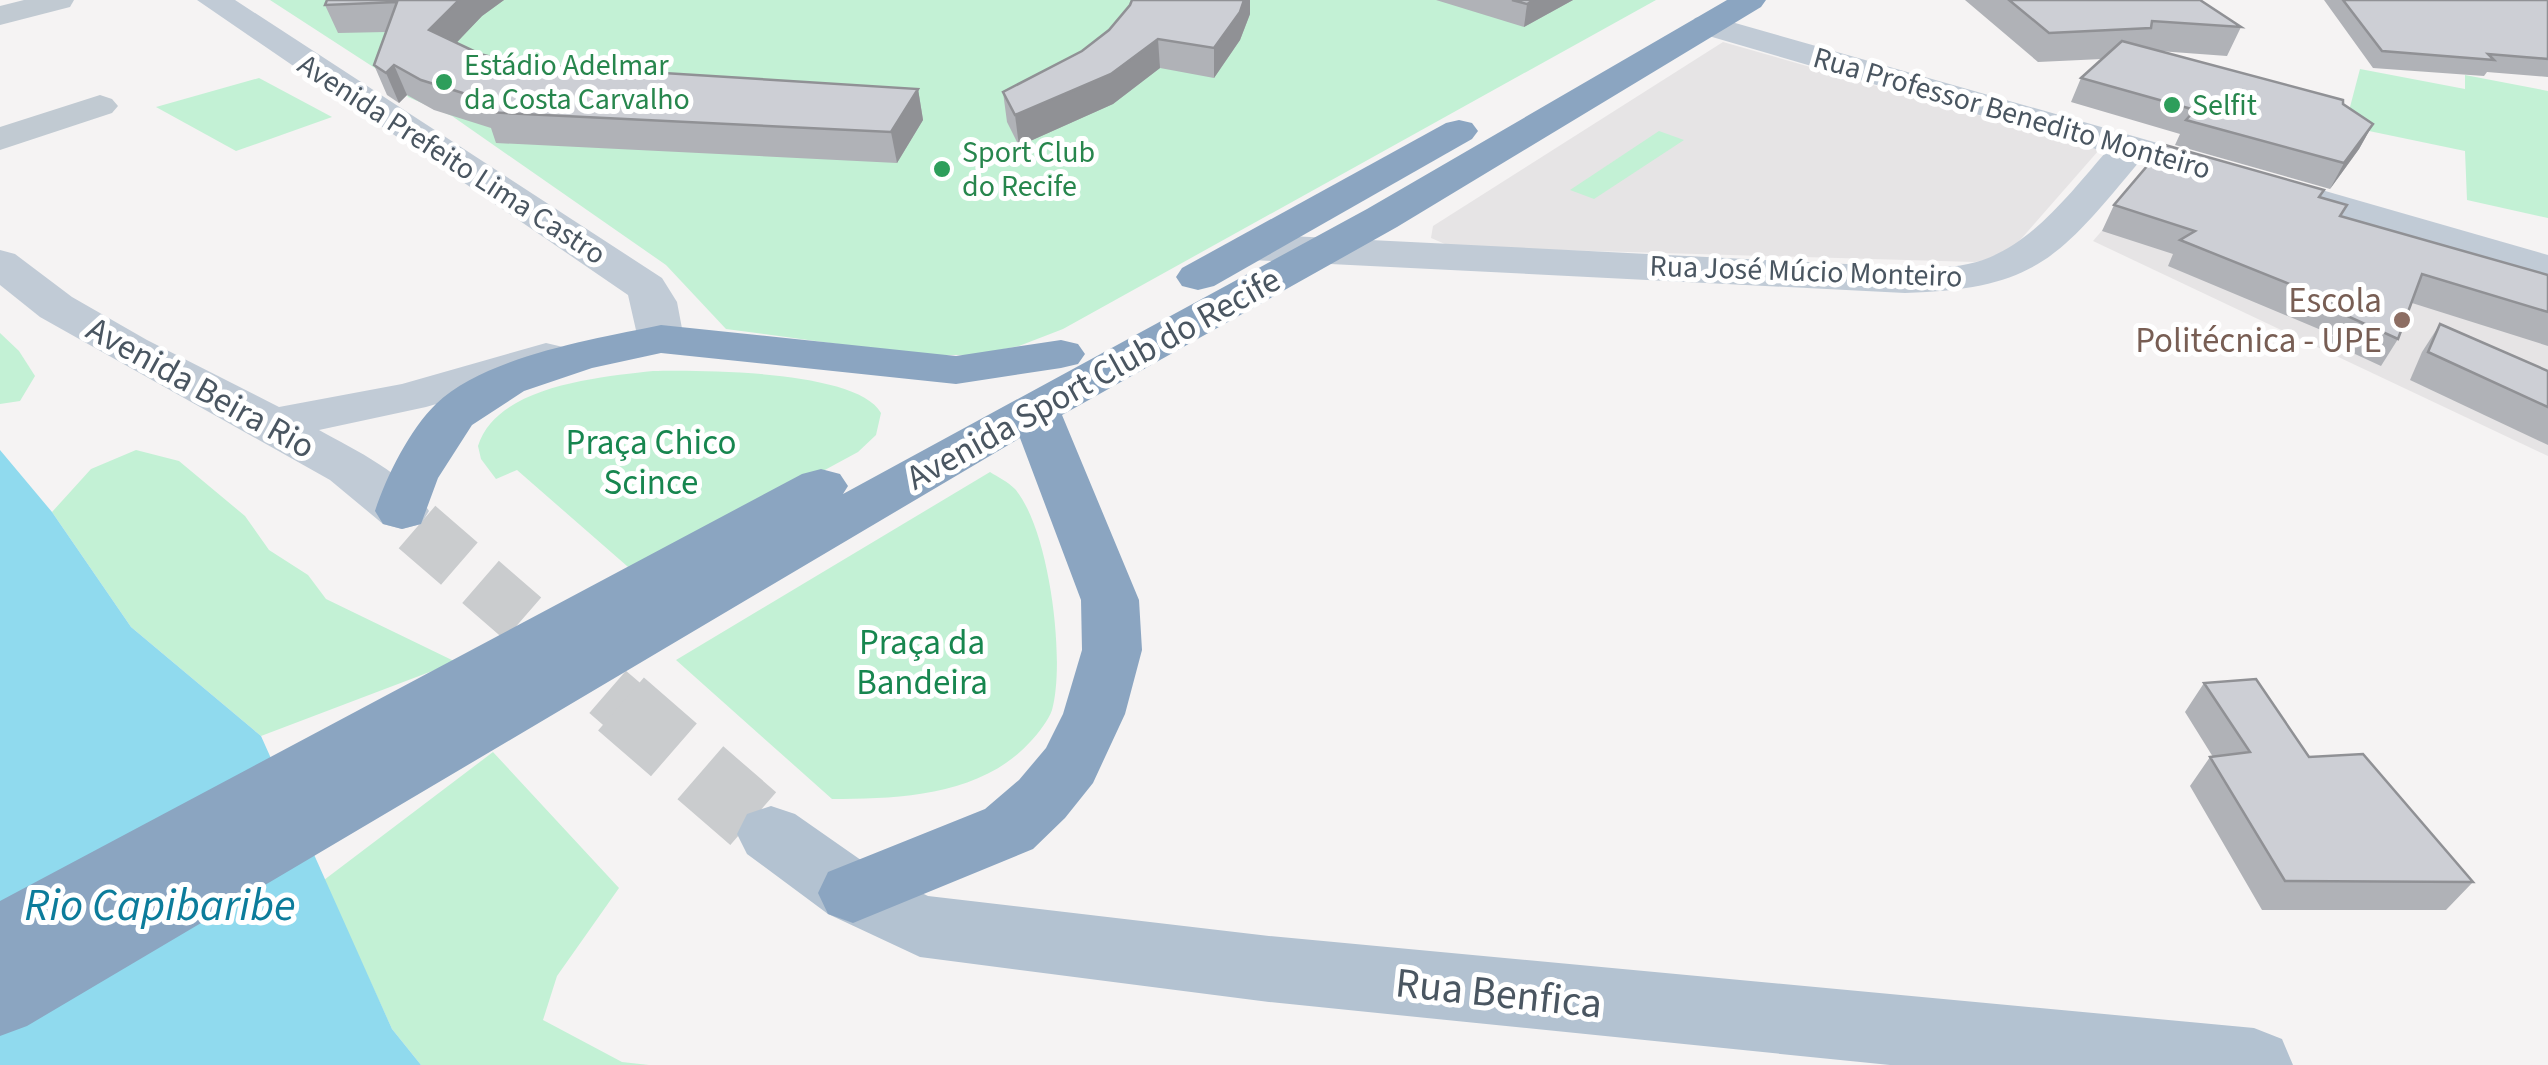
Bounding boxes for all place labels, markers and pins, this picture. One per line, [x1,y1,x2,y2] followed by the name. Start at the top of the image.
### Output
[464,44,690,121] place label: Estádio Adelmar da Costa Carvalho
[433,71,455,93] marker: Estádio Adelmar da Costa Carvalho
[2192,84,2257,127] place label: Selfit
[2161,94,2183,116] marker: Selfit
[962,131,1095,208] place label: Sport Club do Recife
[931,158,953,180] marker: Sport Club do Recife
[2135,276,2382,366] place label: Escola Politécnica - UPE
[2391,309,2413,331] marker: Escola Politécnica - UPE

